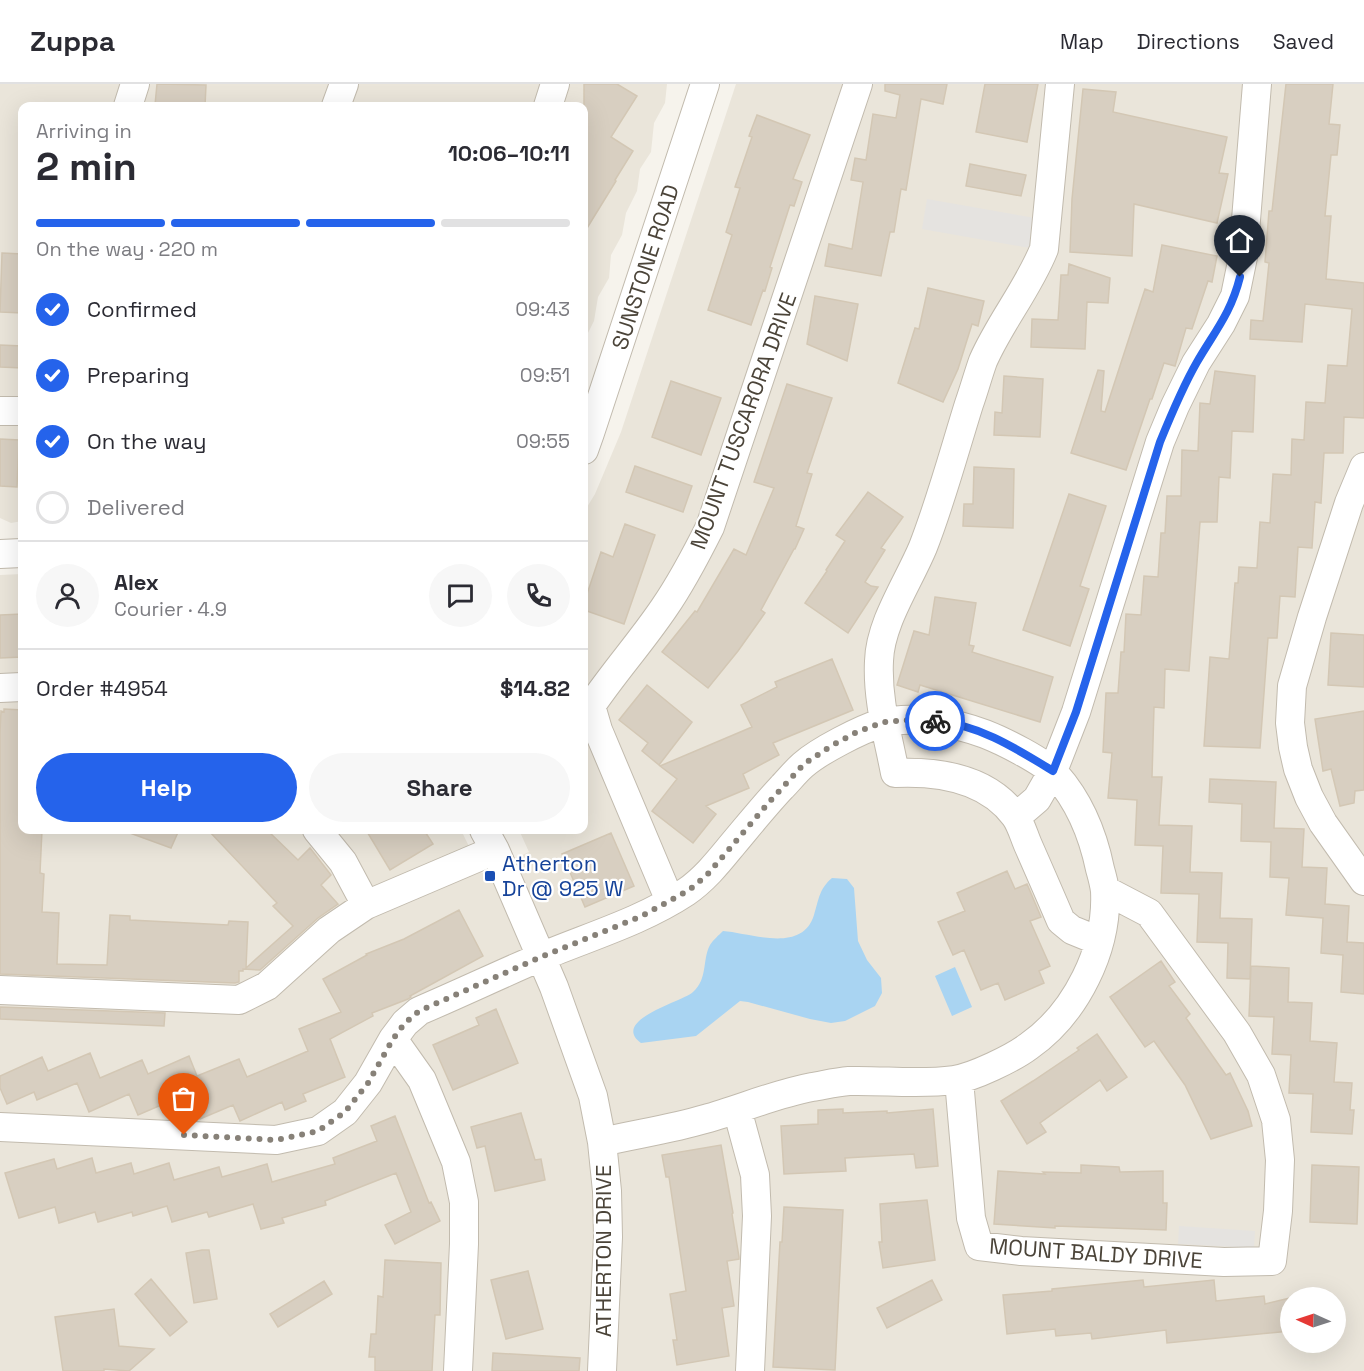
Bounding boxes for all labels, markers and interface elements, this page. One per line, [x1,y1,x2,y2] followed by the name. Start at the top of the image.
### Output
[30,23,115,59] text: Zuppa
[1060,28,1104,55] text: Map
[1137,28,1240,55] text: Directions
[1273,28,1334,55] text: Saved
[36,118,132,144] text: Arriving in
[448,139,570,167] text: 10:06–10:11
[36,142,137,191] text: 2 min
[605,181,685,353] street label: SUNSTONE ROAD
[1214,215,1265,277] pin
[1223,224,1256,257] icon: home
[36,236,218,262] text: On the way · 220 m
[684,289,802,553] street label: MOUNT TUSCARORA DRIVE
[36,293,69,326] icon: check
[87,295,197,323] text: Confirmed
[515,296,570,322] text: 09:43
[36,359,69,392] icon: check
[87,361,189,389] text: Preparing
[520,362,570,388] text: 09:51
[36,425,69,458] icon: check
[87,427,206,455] text: On the way
[516,428,570,454] text: 09:55
[87,493,185,521] text: Delivered
[36,564,99,627] button: person
[429,564,492,627] button: chat
[507,564,570,627] button: phone
[114,568,159,596] text: Alex
[114,596,227,622] text: Courier · 4.9
[36,674,168,702] text: Order #4954
[500,674,570,702] text: $14.82
[905,691,965,751] courier
[919,705,952,738] icon: bike
[36,753,297,822] button: Help
[309,753,570,822] button: Share
[502,849,623,902] place label: Atherton Dr @ 925 W
[483,869,497,883] marker: Atherton Dr @ 925 W
[158,1073,209,1135] pin
[167,1082,200,1115] icon: bag
[589,1165,617,1337] street label: ATHERTON DRIVE
[988,1232,1204,1274] street label: MOUNT BALDY DRIVE
[1280,1287,1346,1353] north arrow
[1280,1287,1346,1353] map controls

